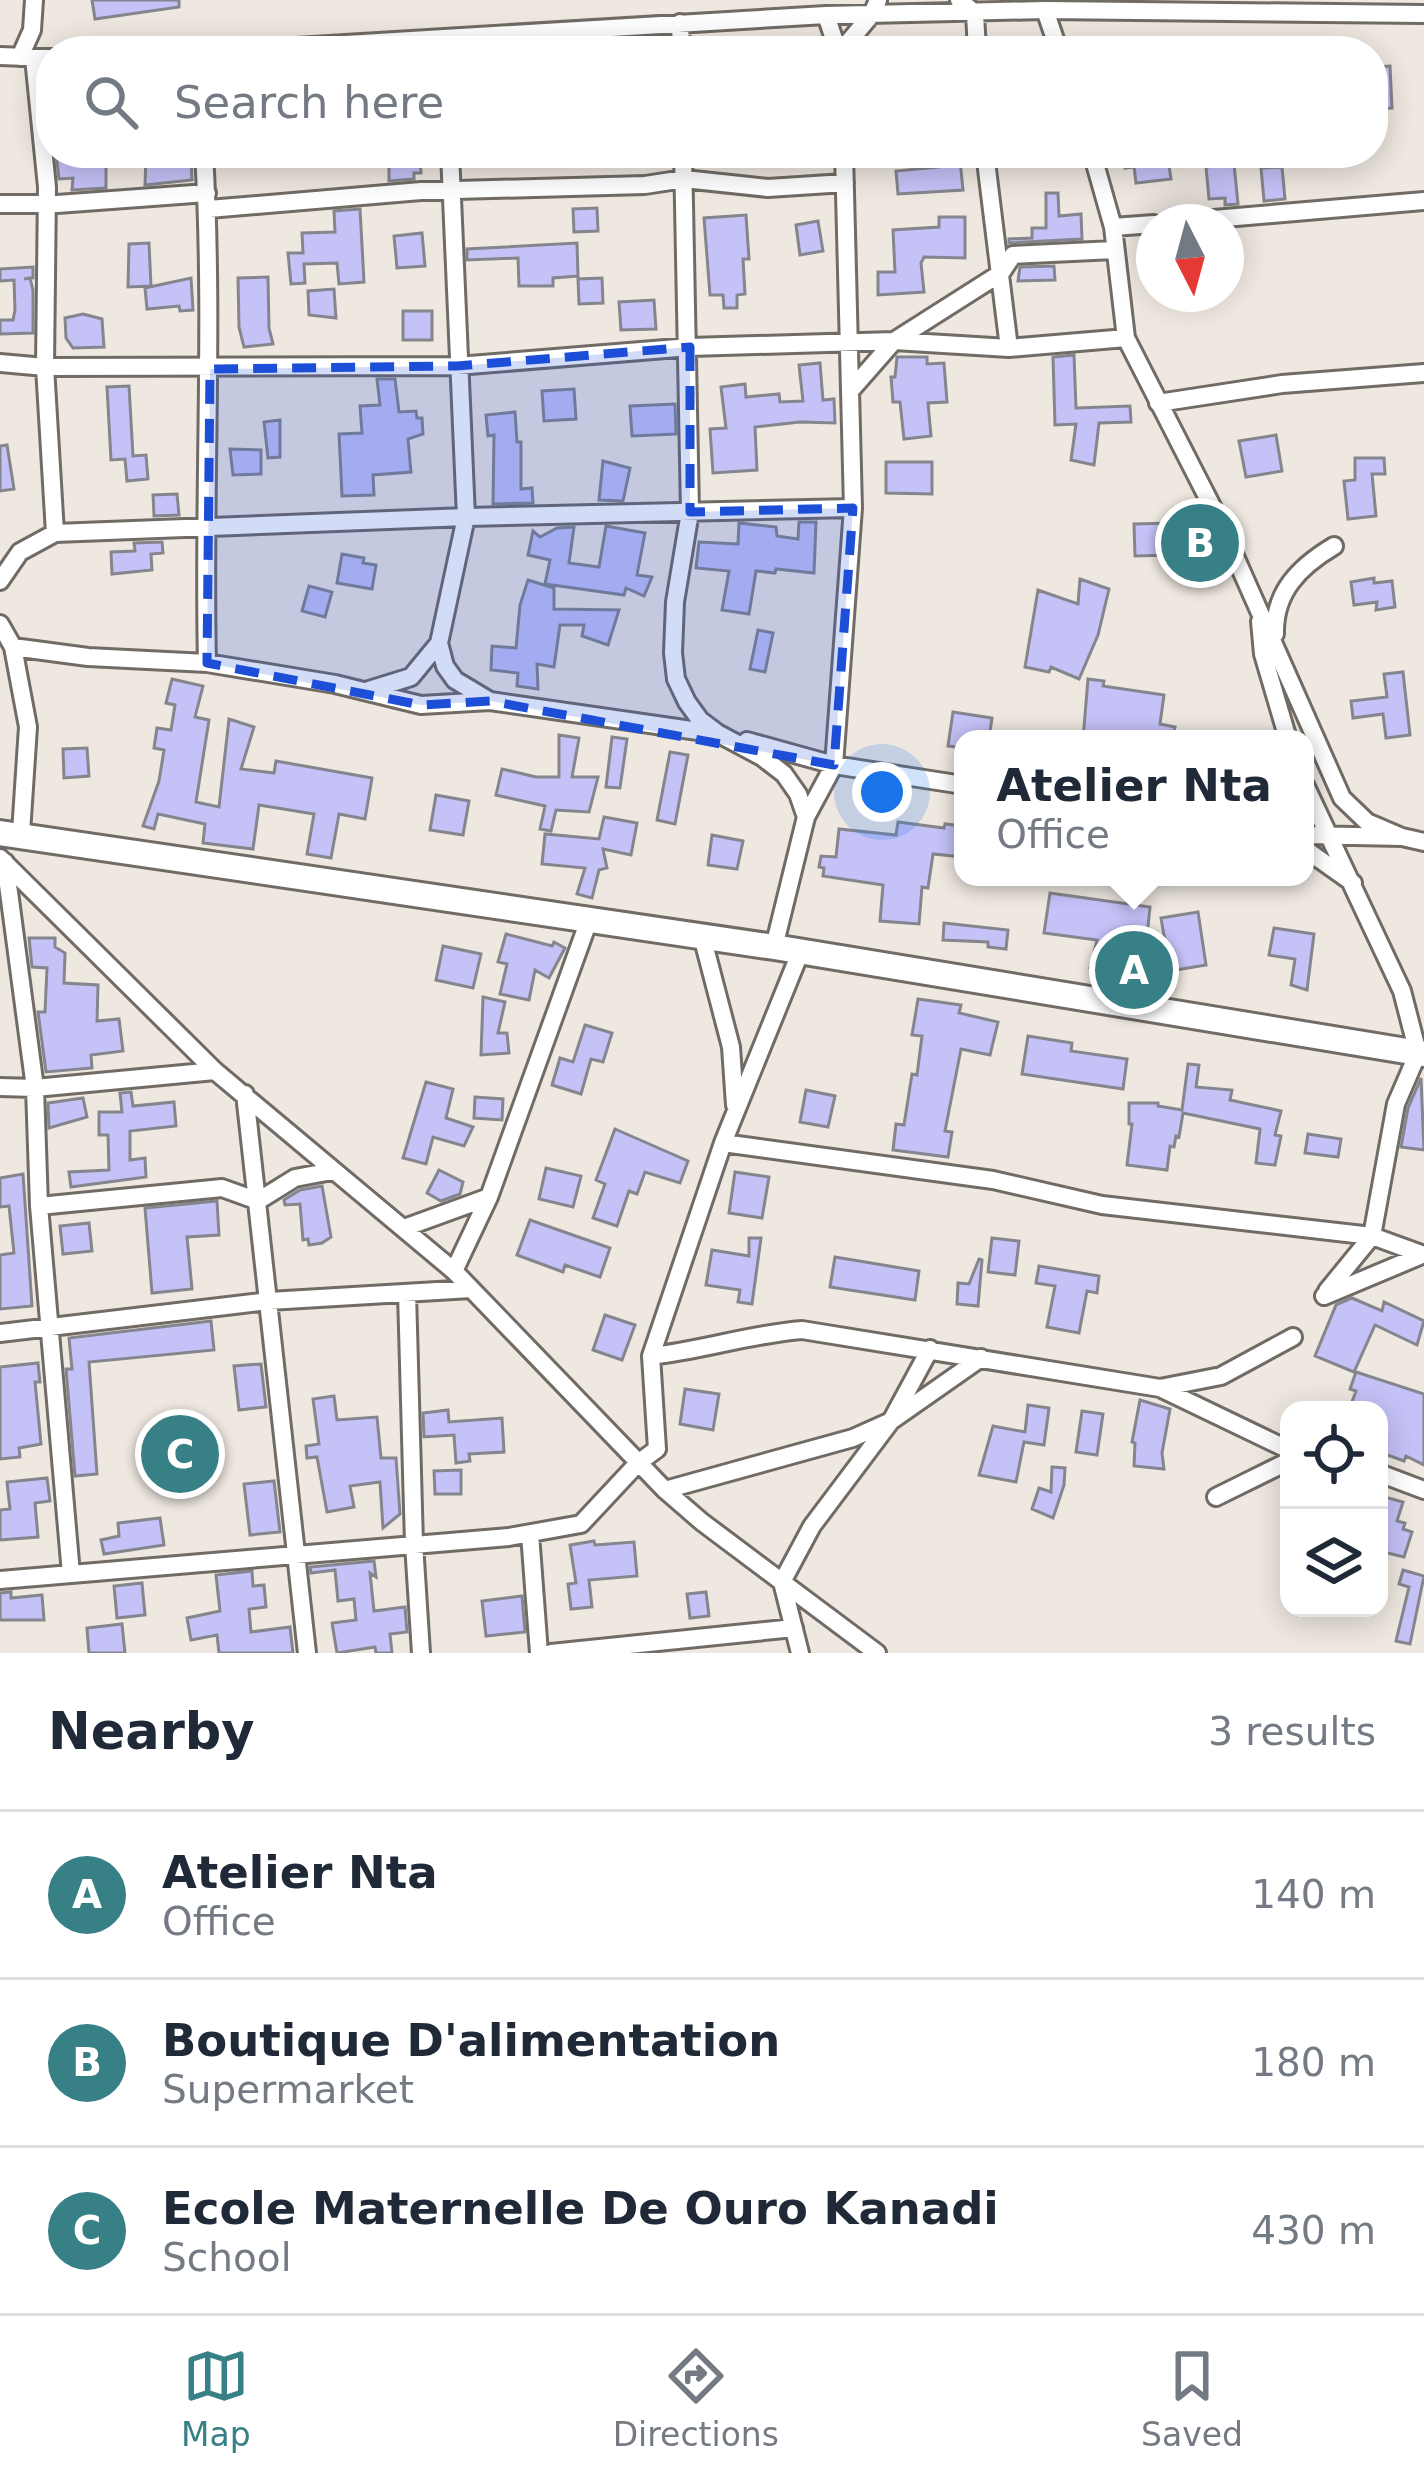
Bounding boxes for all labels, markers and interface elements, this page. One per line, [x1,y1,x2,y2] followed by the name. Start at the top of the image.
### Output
[36,36,1388,168] search box
[78,69,144,135] icon: search
[174,76,444,129] text: Search here
[1136,204,1244,312] north arrow
[1161,498,1239,588] pin: B
[954,730,1314,886] popup
[996,759,1272,812] text: Atelier Nta
[852,762,912,822] your location
[996,812,1110,857] text: Office
[1095,925,1173,1015] pin: A
[1280,1401,1388,1617] map controls
[1280,1401,1388,1509] button: locate
[141,1409,219,1499] pin: C
[1280,1509,1388,1617] button: layers
[48,1702,255,1761] text: Nearby
[1208,1709,1376,1754] text: 3 results
[162,1846,438,1899] text: Atelier Nta
[72,1872,102,1917] text: A
[1251,1872,1376,1917] text: 140 m
[162,1899,276,1944] text: Office
[162,2014,780,2067] text: Boutique D'alimentation
[72,2040,102,2085] text: B
[1251,2040,1376,2085] text: 180 m
[162,2067,414,2112] text: Supermarket
[162,2182,999,2235] text: Ecole Maternelle De Ouro Kanadi
[73,2208,101,2253] text: C
[1251,2208,1376,2253] text: 430 m
[162,2235,291,2280] text: School
[181,2343,251,2454] tab: Map
[613,2343,779,2454] tab: Directions
[1141,2343,1243,2454] tab: Saved

